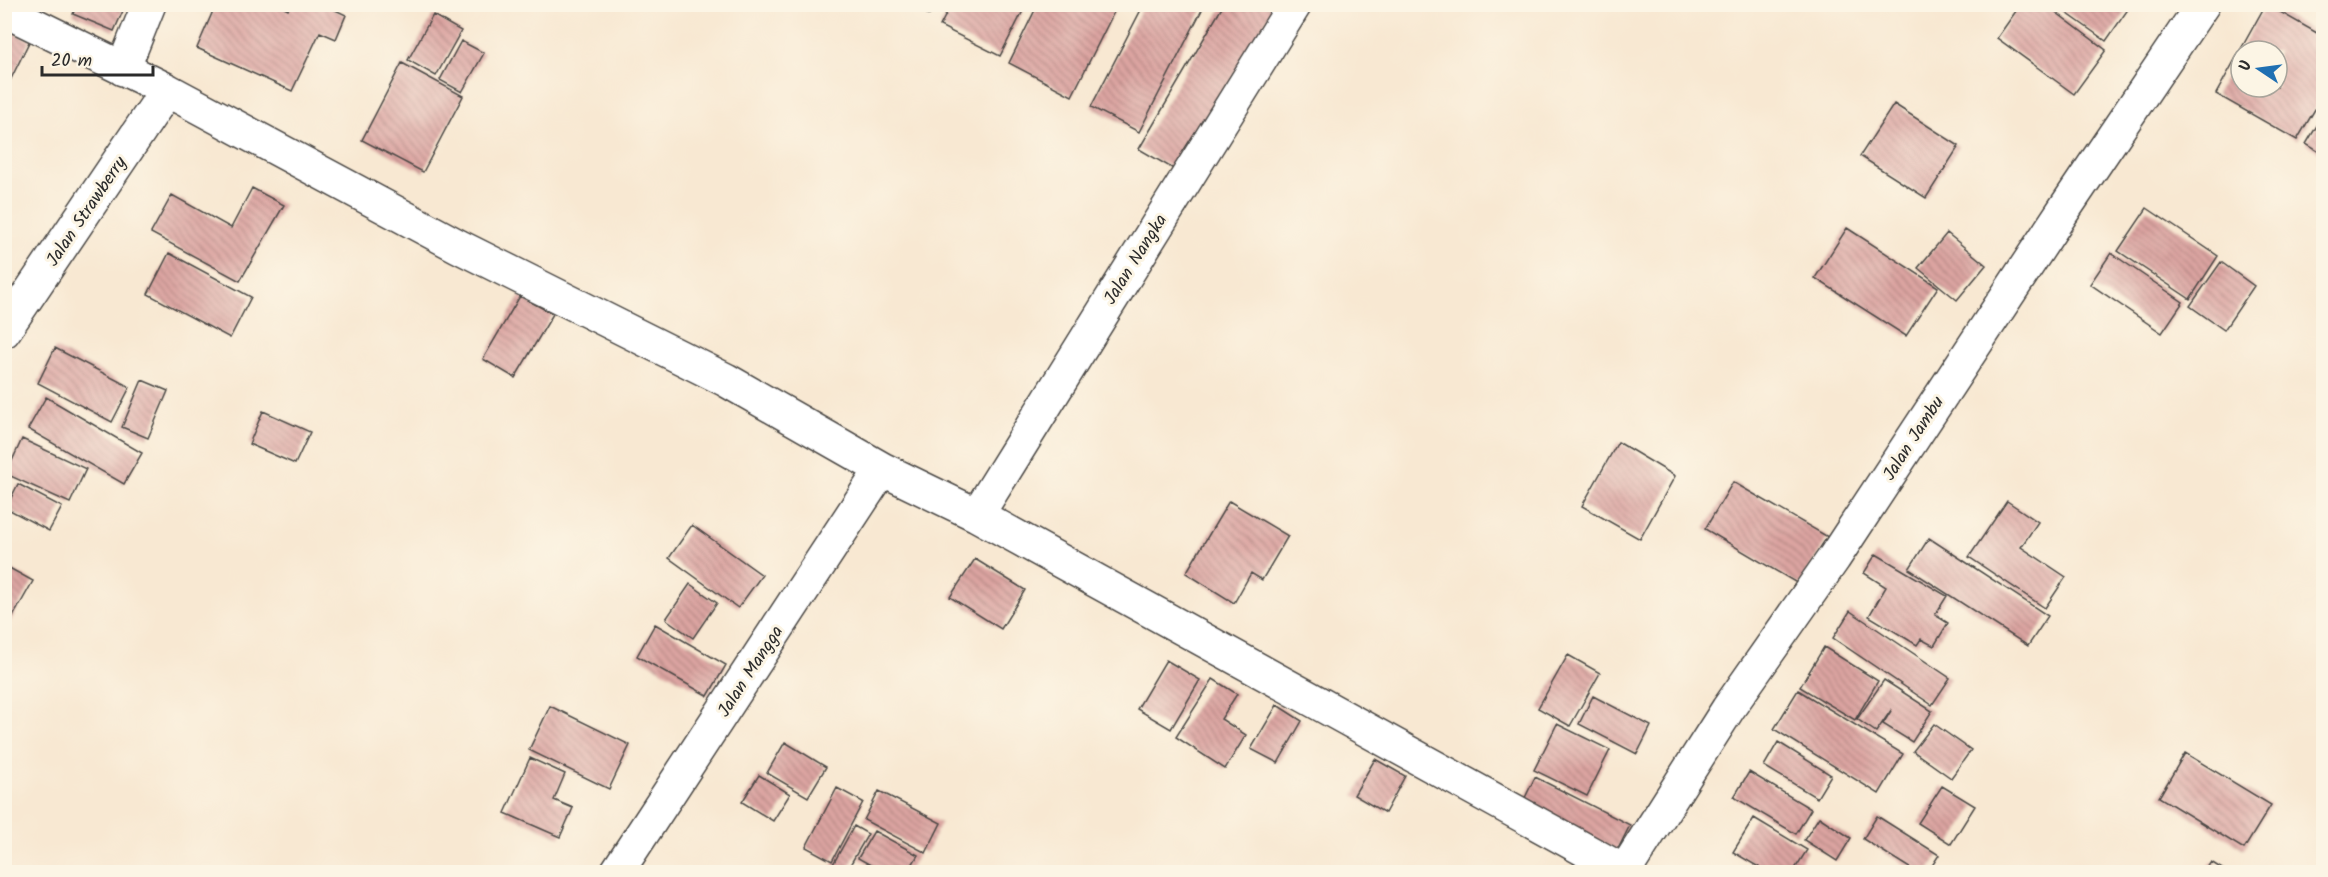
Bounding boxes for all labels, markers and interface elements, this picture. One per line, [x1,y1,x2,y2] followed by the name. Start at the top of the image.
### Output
[42,39,153,77] scale bar
[2229,39,2289,99] north arrow
[51,47,92,76] text: 20 m
[2233,58,2259,73] text: U
[40,150,135,273] street label: Jalan Strawberry
[1097,209,1176,311] street label: Jalan Nangka
[1876,390,1953,487] street label: Jalan Jambu
[711,620,792,723] street label: Jalan Mangga

